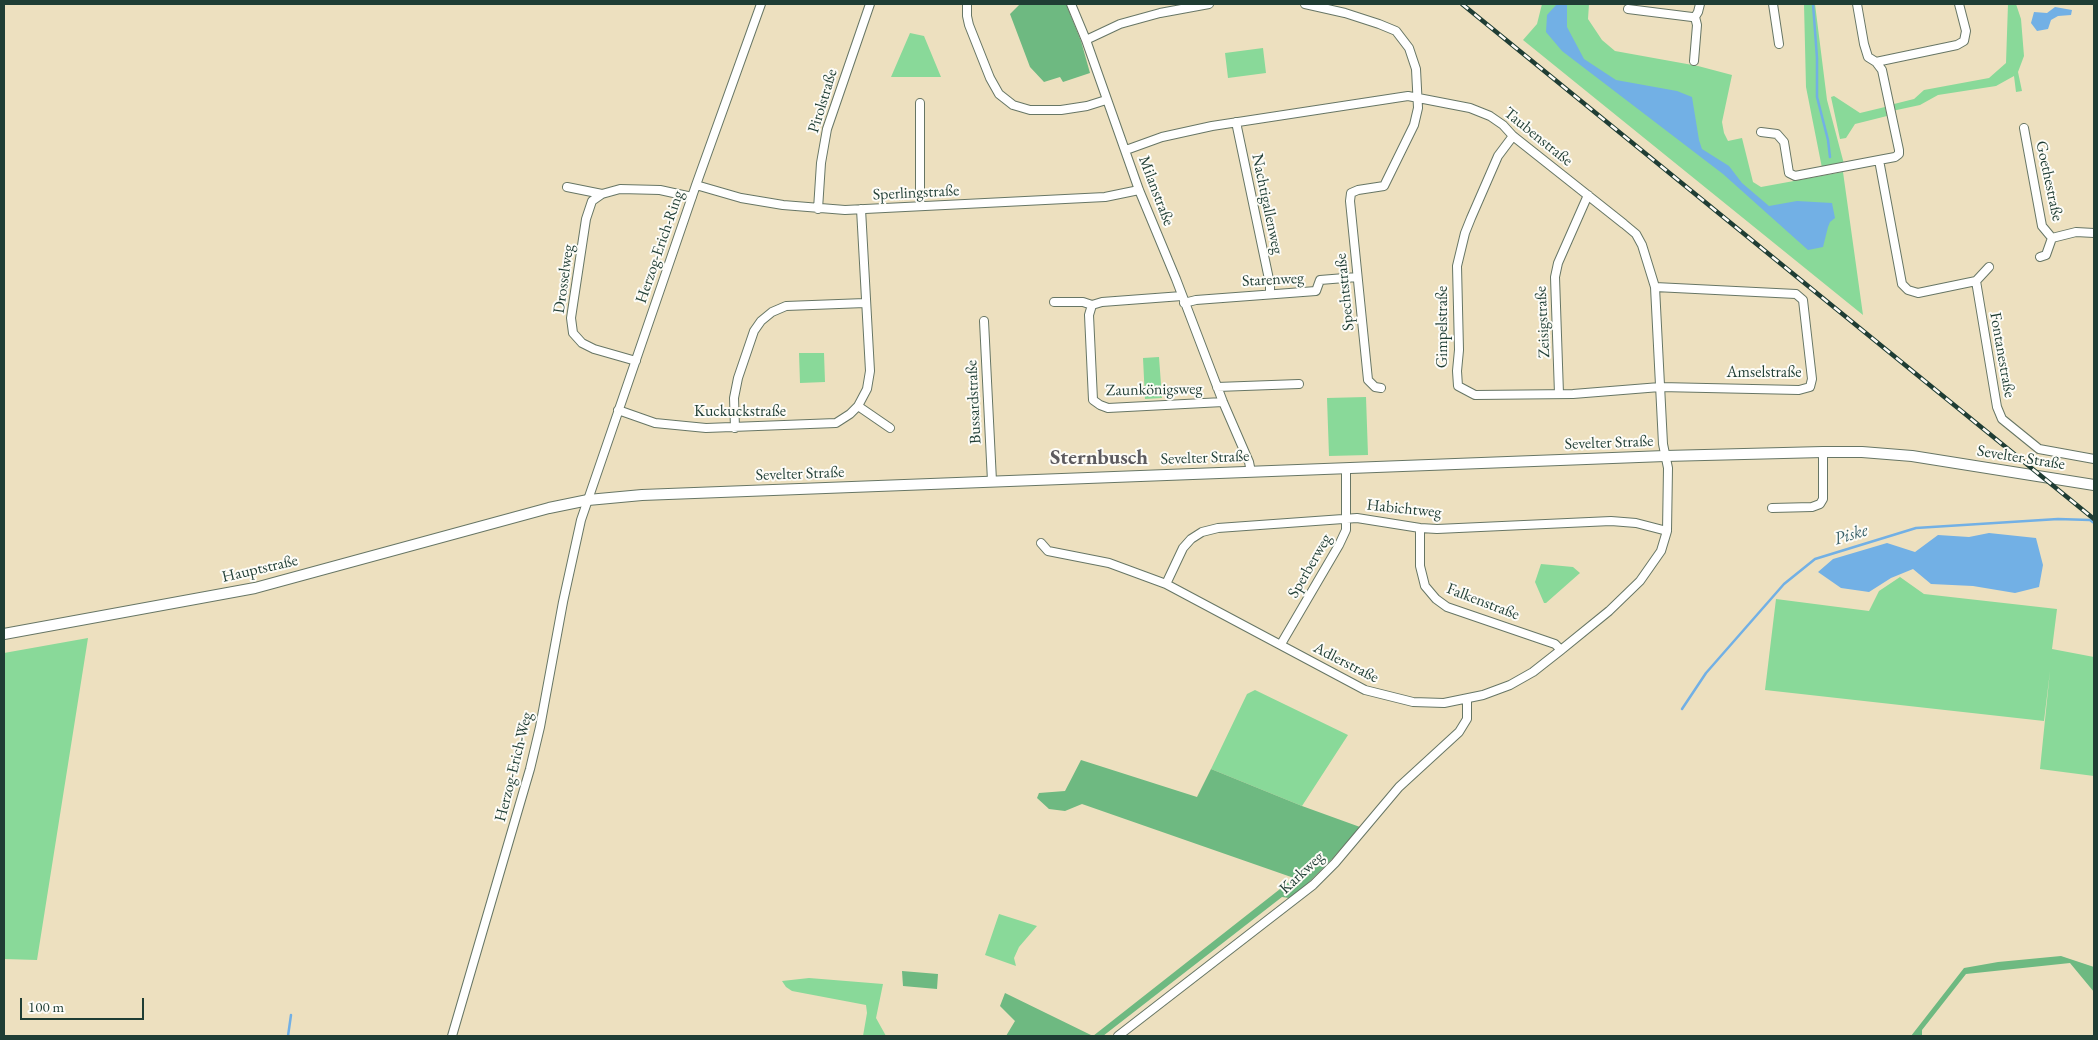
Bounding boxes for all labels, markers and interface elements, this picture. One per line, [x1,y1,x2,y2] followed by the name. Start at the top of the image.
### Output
[804,67,842,135] street label: Pirolstraße
[1500,103,1576,171] street label: Taubenstraße
[2031,139,2067,223] street label: Goethestraße
[1247,152,1287,256] street label: Nachtigallenweg
[1134,153,1178,229] street label: Milanstraße
[872,181,960,205] street label: Sperlingstraße
[632,188,688,306] street label: Herzog-Erich-Ring
[550,243,578,315] street label: Drosselweg
[1331,252,1359,332] street label: Spechtstraße
[1241,269,1305,291] street label: Starenweg
[1433,286,1453,368] street label: Gimpelstraße
[1532,286,1554,358] street label: Zeisigstraße
[1985,311,2019,399] street label: Fontanestraße
[962,359,986,445] street label: Bussardstraße
[1727,363,1801,383] street label: Amselstraße
[1106,380,1202,400] street label: Zaunkönigsweg
[694,402,786,422] street label: Kuckuckstraße
[1564,432,1654,454] street label: Sevelter Straße
[1976,442,2066,474] street label: Sevelter Straße
[1050,445,1148,471] district label: Sternbusch
[1160,447,1250,469] street label: Sevelter Straße
[755,463,845,485] street label: Sevelter Straße
[1366,496,1442,522] street label: Habichtweg
[1831,520,1871,550] water label: Piske
[1284,530,1336,602] street label: Sperberweg
[220,551,300,587] street label: Hauptstraße
[1444,579,1522,625] street label: Falkenstraße
[1310,638,1382,688] street label: Adlerstraße
[491,710,537,824] street label: Herzog-Erich-Weg
[1276,848,1328,898] street label: Karkweg
[22,988,146,1020] scale bar
[28,997,64,1016] text: 100 m

